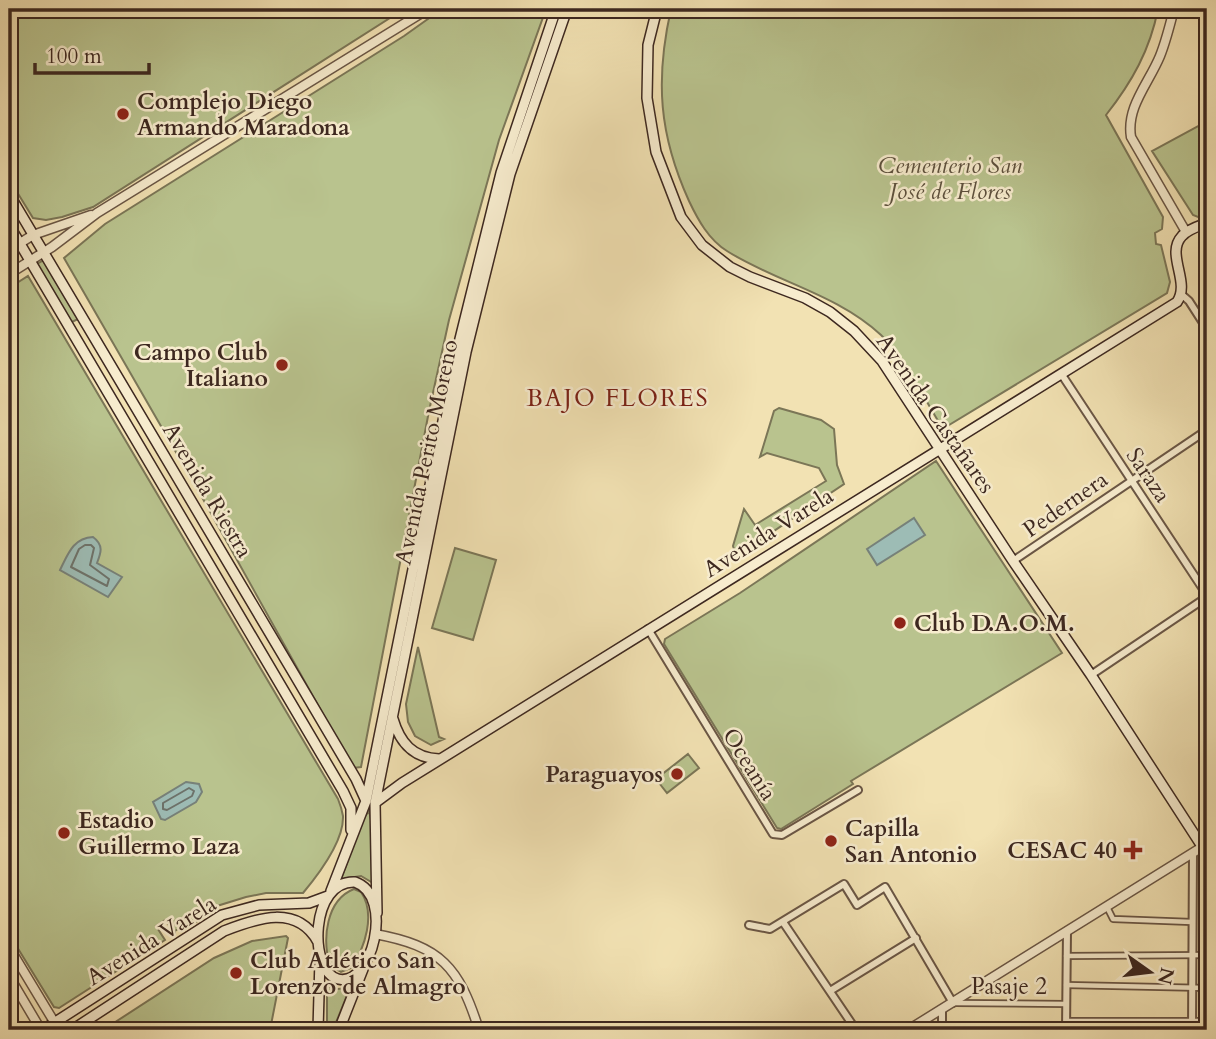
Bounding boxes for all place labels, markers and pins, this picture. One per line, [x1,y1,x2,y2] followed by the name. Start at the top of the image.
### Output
[137,86,350,143] place label: Complejo Diego Armando Maradona
[115,106,131,122] marker: Complejo Diego Armando Maradona
[134,337,268,394] place label: Campo Club Italiano
[274,357,290,373] marker: Campo Club Italiano
[914,608,1075,639] place label: Club D.A.O.M.
[892,615,908,631] marker: Club D.A.O.M.
[545,759,663,790] place label: Paraguayos
[669,766,685,782] marker: Paraguayos
[78,805,241,862] place label: Estadio Guillermo Laza
[845,813,977,870] place label: Capilla San Antonio
[56,825,72,841] marker: Estadio Guillermo Laza
[823,833,839,849] marker: Capilla San Antonio
[1007,835,1117,866] place label: CESAC 40
[1123,840,1143,860] marker: CESAC 40
[250,945,466,1002] place label: Club Atlético San Lorenzo de Almagro
[228,965,244,981] marker: Club Atlético San Lorenzo de Almagro

